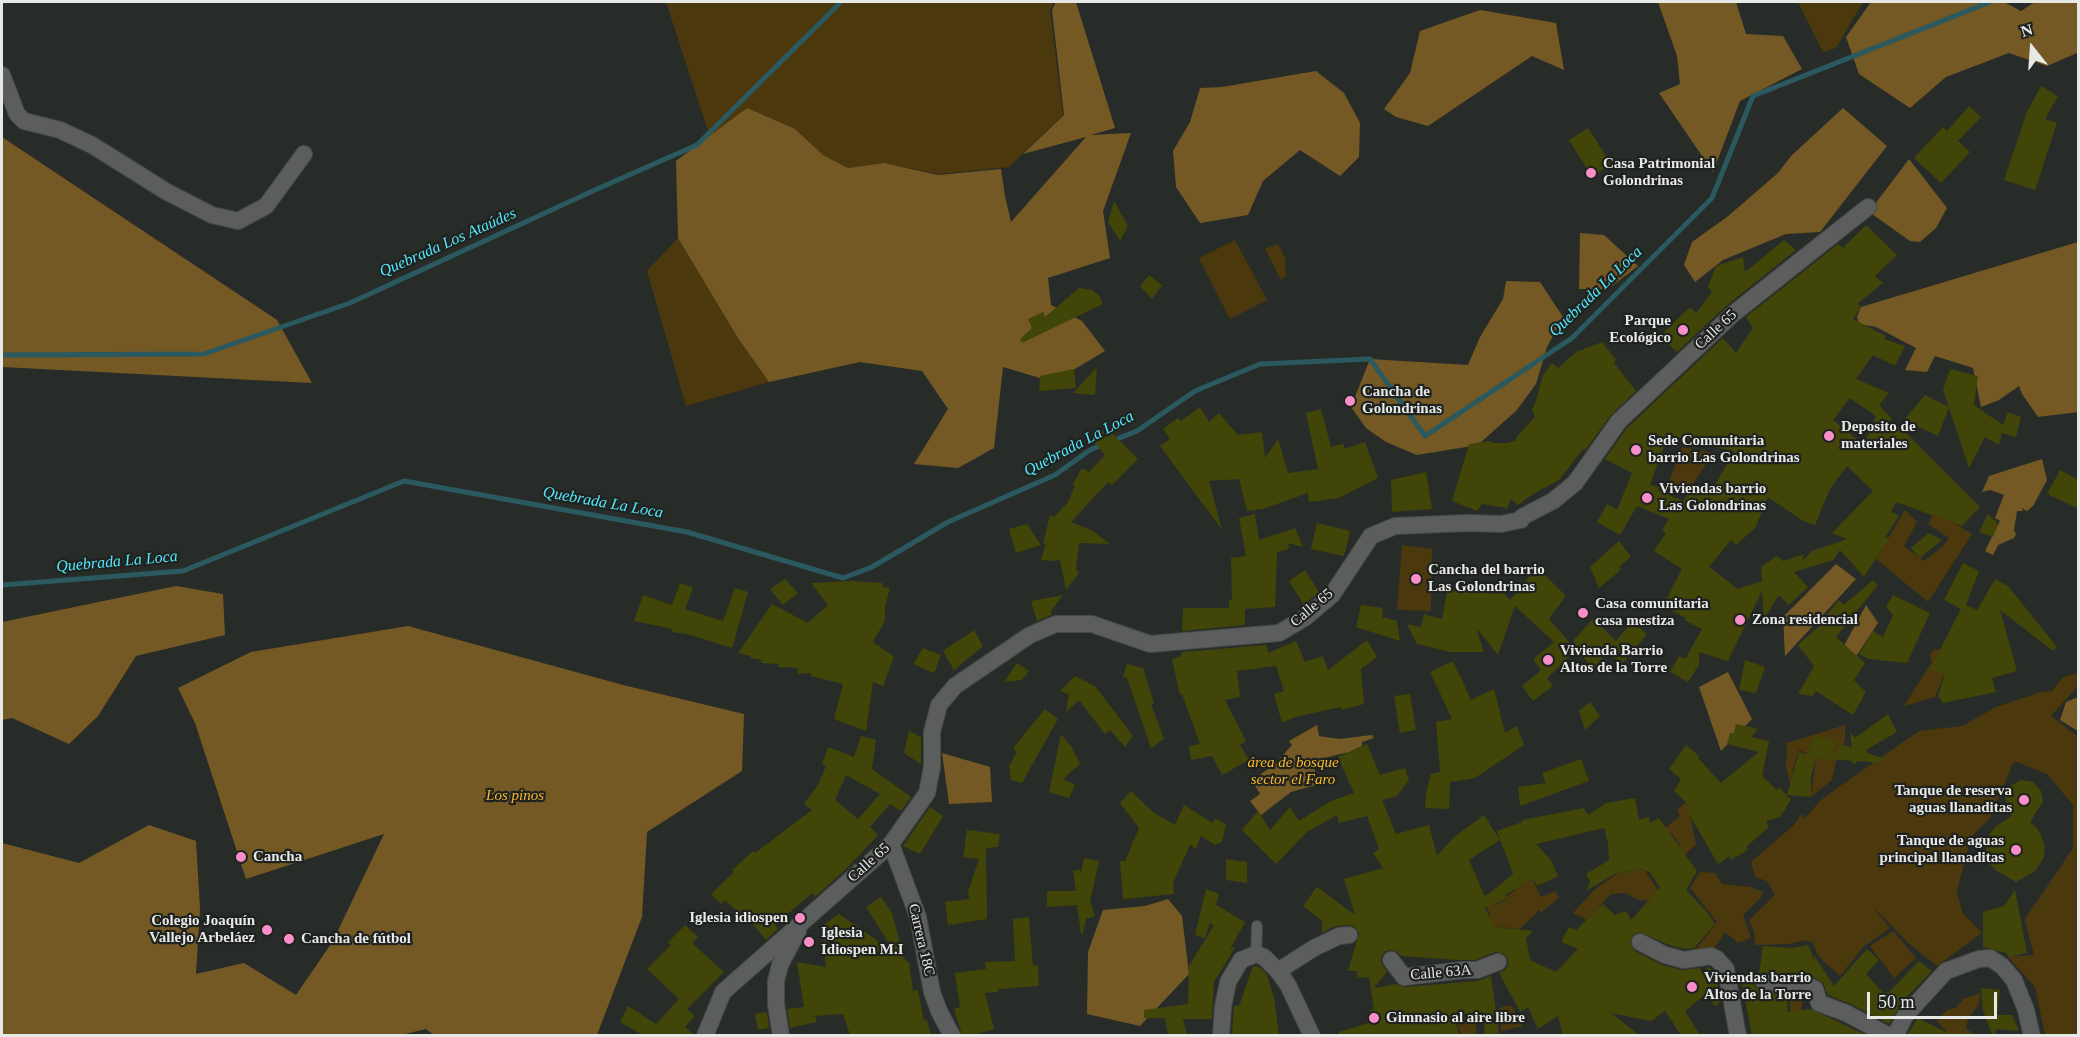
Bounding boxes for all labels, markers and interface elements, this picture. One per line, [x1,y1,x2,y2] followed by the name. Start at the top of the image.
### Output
[2002,18,2062,78] north arrow
[2019,20,2035,40] text: N
[1603,155,1715,190] place label: Casa Patrimonial Golondrinas
[1584,166,1598,180] marker: Casa Patrimonial Golondrinas
[377,204,519,282] water label: Quebrada Los Ataúdes
[1546,243,1646,341] water label: Quebrada La Loca
[1691,306,1741,354] street label: Calle 65
[1609,312,1671,347] place label: Parque Ecológico
[1676,323,1690,337] marker: Parque Ecológico
[1362,383,1442,418] place label: Cancha de Golondrinas
[1343,394,1357,408] marker: Cancha de Golondrinas
[1021,407,1137,481] water label: Quebrada La Loca
[1841,418,1916,453] place label: Deposito de materiales
[1822,429,1836,443] marker: Deposito de materiales
[1648,432,1800,467] place label: Sede Comunitaria barrio Las Golondrinas
[1629,443,1643,457] marker: Sede Comunitaria barrio Las Golondrinas
[1659,480,1766,515] place label: Viviendas barrio Las Golondrinas
[541,483,665,523] water label: Quebrada La Loca
[1640,491,1654,505] marker: Viviendas barrio Las Golondrinas
[56,547,178,577] water label: Quebrada La Loca
[1428,561,1545,596] place label: Cancha del barrio Las Golondrinas
[1409,572,1423,586] marker: Cancha del barrio Las Golondrinas
[1287,585,1337,631] street label: Calle 65
[1595,595,1709,630] place label: Casa comunitaria casa mestiza
[1576,606,1590,620] marker: Casa comunitaria casa mestiza
[1752,611,1858,629] place label: Zona residencial
[1733,613,1747,627] marker: Zona residencial
[1560,642,1667,677] place label: Vivienda Barrio Altos de la Torre
[1541,653,1555,667] marker: Vivienda Barrio Altos de la Torre
[1247,754,1339,789] park label: área de bosque sector el Faro
[1894,782,2012,817] place label: Tanque de reserva aguas llanaditas
[486,787,544,805] park label: Los pinos
[2017,793,2031,807] marker: Tanque de reserva aguas llanaditas
[1879,832,2004,867] place label: Tanque de aguas principal llanaditas
[844,839,894,887] street label: Calle 65
[2009,843,2023,857] marker: Tanque de aguas principal llanaditas
[253,848,302,866] place label: Cancha
[234,850,248,864] marker: Cancha
[904,902,938,978] street label: Carrera 18C
[689,909,788,927] place label: Iglesia idiospen
[793,911,807,925] marker: Iglesia idiospen
[149,912,255,947] place label: Colegio Joaquín Vallejo Arbeláez
[260,923,274,937] marker: Colegio Joaquín Vallejo Arbeláez
[821,924,904,959] place label: Iglesia Idiospen M.I
[301,930,411,948] place label: Cancha de fútbol
[282,932,296,946] marker: Cancha de fútbol
[802,935,816,949] marker: Iglesia Idiospen M.I
[1410,961,1472,985] street label: Calle 63A
[1704,969,1811,1004] place label: Viviendas barrio Altos de la Torre
[1685,980,1699,994] marker: Viviendas barrio Altos de la Torre
[1870,980,2000,1018] scale bar
[1878,992,1915,1012] text: 50 m
[1386,1009,1525,1027] place label: Gimnasio al aire libre
[1367,1011,1381,1025] marker: Gimnasio al aire libre

